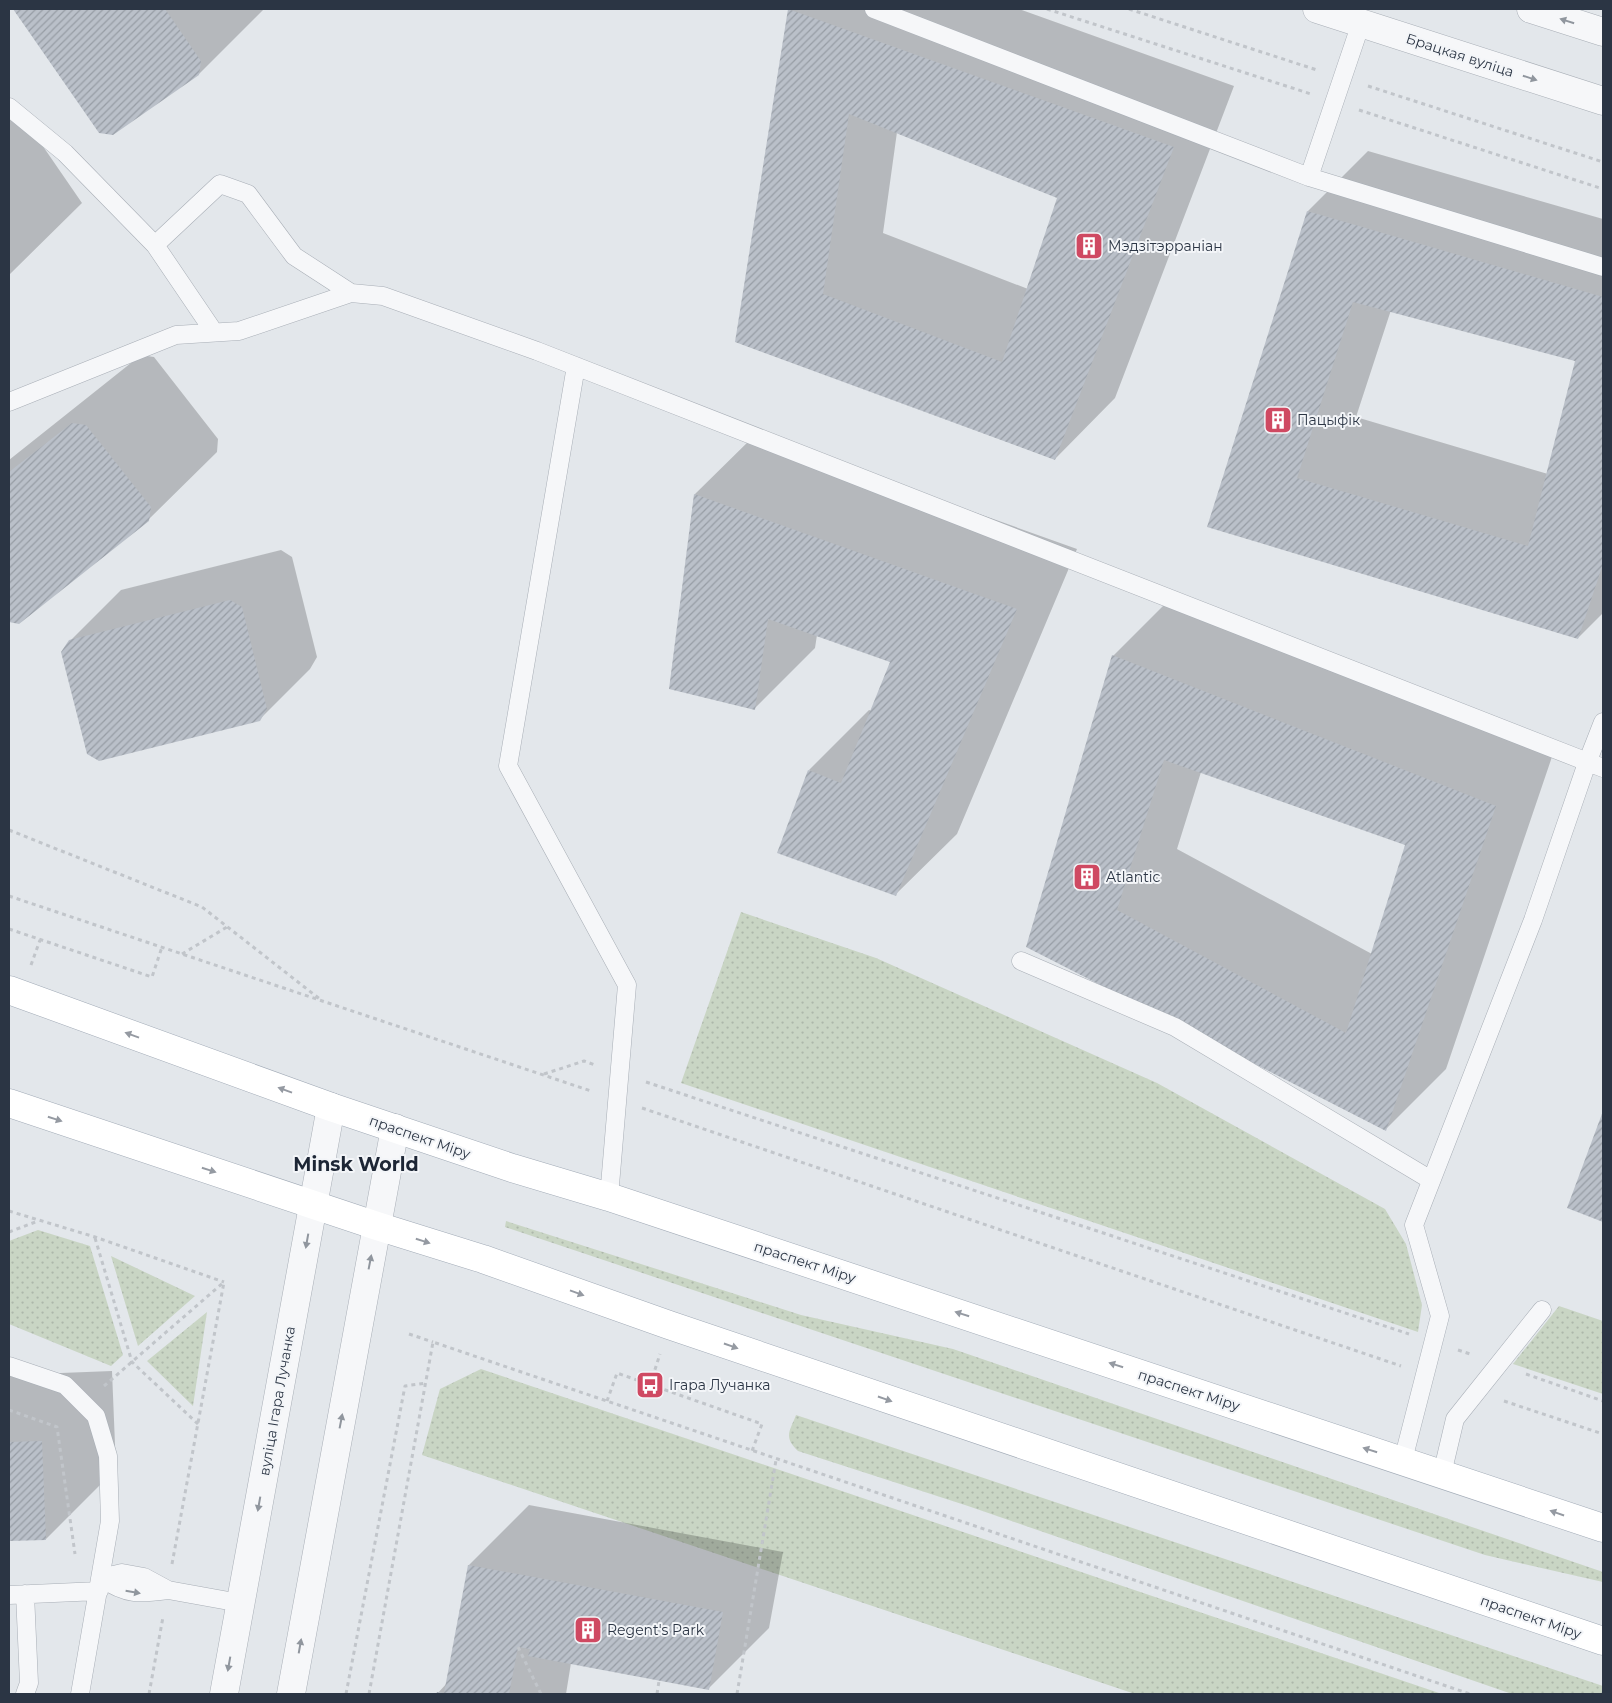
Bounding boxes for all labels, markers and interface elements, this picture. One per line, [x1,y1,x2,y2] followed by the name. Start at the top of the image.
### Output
[1559,16,1574,24] one-way arrow
[1404,29,1516,81] street label: Брацкая вуліца
[1523,74,1538,82] one-way arrow
[1074,231,1104,261] building icon: Мэдзітэрраніан
[1108,237,1223,255] place label: Мэдзітэрраніан
[1263,405,1293,435] building icon: Пацыфік
[1297,411,1360,429] place label: Пацыфік
[1072,862,1102,892] building icon: Atlantic
[1106,868,1161,886] place label: Atlantic
[125,1031,140,1038] one-way arrow
[277,1086,292,1094] one-way arrow
[367,1111,473,1163] street label: праспект Міру
[48,1115,63,1123] one-way arrow
[293,1153,419,1176] district label: Minsk World
[202,1167,217,1175] one-way arrow
[302,1233,310,1249] one-way arrow
[752,1237,858,1287] street label: праспект Міру
[416,1238,431,1245] one-way arrow
[367,1253,375,1269] one-way arrow
[570,1289,585,1297] one-way arrow
[954,1310,969,1318] one-way arrow
[255,1325,299,1477] street label: вуліца Ігара Лучанка
[723,1343,738,1351] one-way arrow
[1108,1361,1123,1369] one-way arrow
[1136,1365,1242,1415] street label: праспект Міру
[635,1370,665,1400] bus stop icon: Ігара Лучанка
[669,1376,770,1394] place label: Ігара Лучанка
[877,1396,892,1403] one-way arrow
[338,1413,346,1429] one-way arrow
[1362,1445,1377,1453] one-way arrow
[254,1496,262,1512] one-way arrow
[1549,1508,1564,1516] one-way arrow
[125,1588,141,1596] one-way arrow
[1478,1591,1584,1643] street label: праспект Міру
[573,1615,603,1645] building icon: Regent's Park
[607,1621,705,1639] place label: Regent's Park
[296,1638,304,1654] one-way arrow
[225,1656,233,1672] one-way arrow

